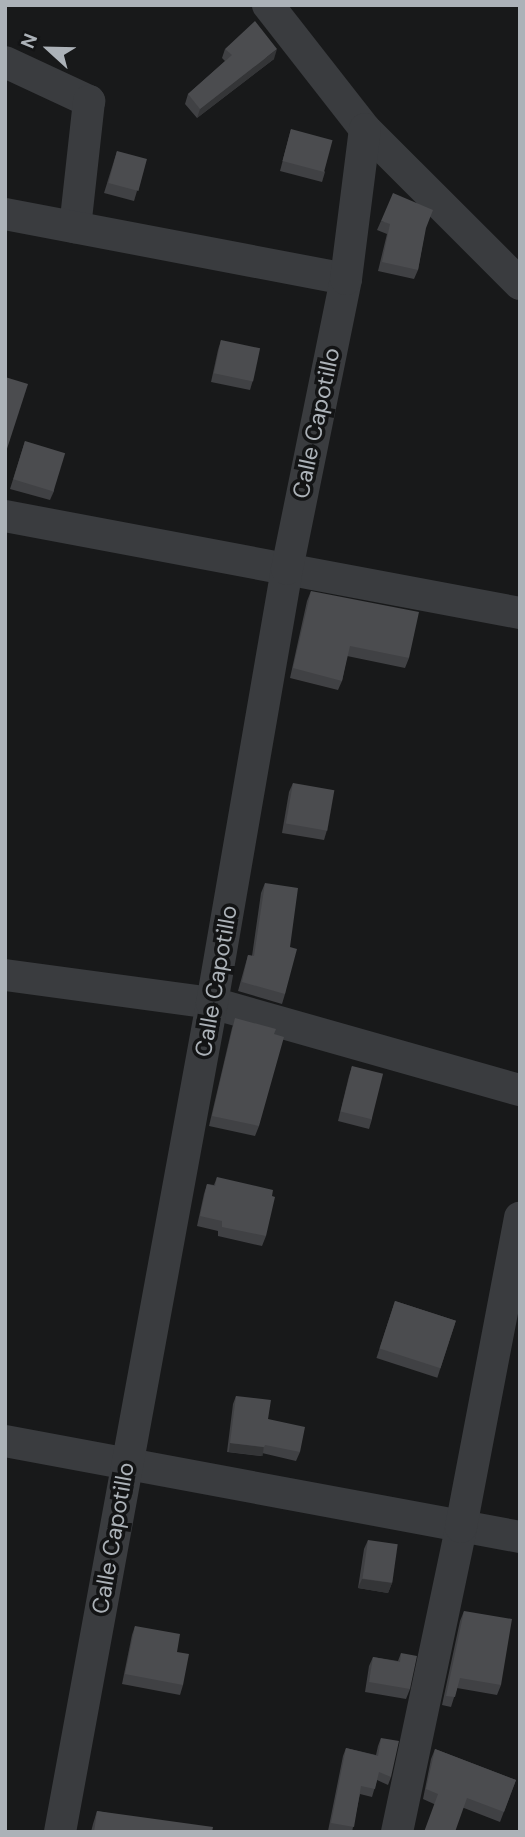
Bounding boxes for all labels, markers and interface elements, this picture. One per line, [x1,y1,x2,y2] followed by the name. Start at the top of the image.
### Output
[14,14,84,84] north arrow
[15,30,43,52] text: N
[287,345,345,501] street label: Calle Capotillo
[189,903,243,1059] street label: Calle Capotillo
[86,1460,140,1616] street label: Calle Capotillo

